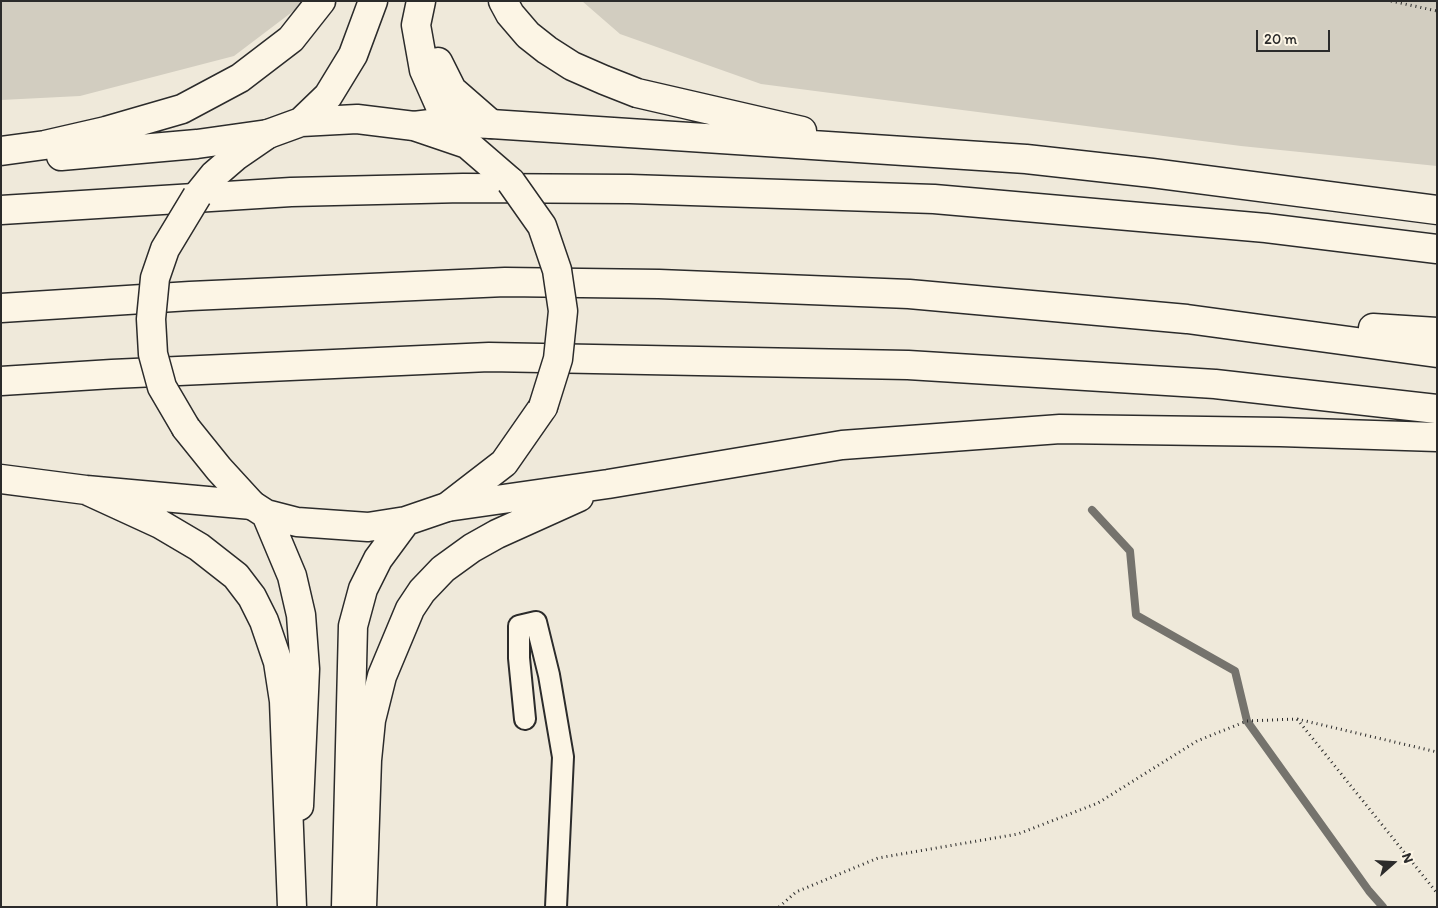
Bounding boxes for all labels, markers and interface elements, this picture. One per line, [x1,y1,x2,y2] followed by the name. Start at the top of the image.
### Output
[1258,20,1332,52] scale bar
[1264,30,1297,48] text: 20 m
[1368,838,1418,888] north arrow
[1398,851,1417,865] text: N

